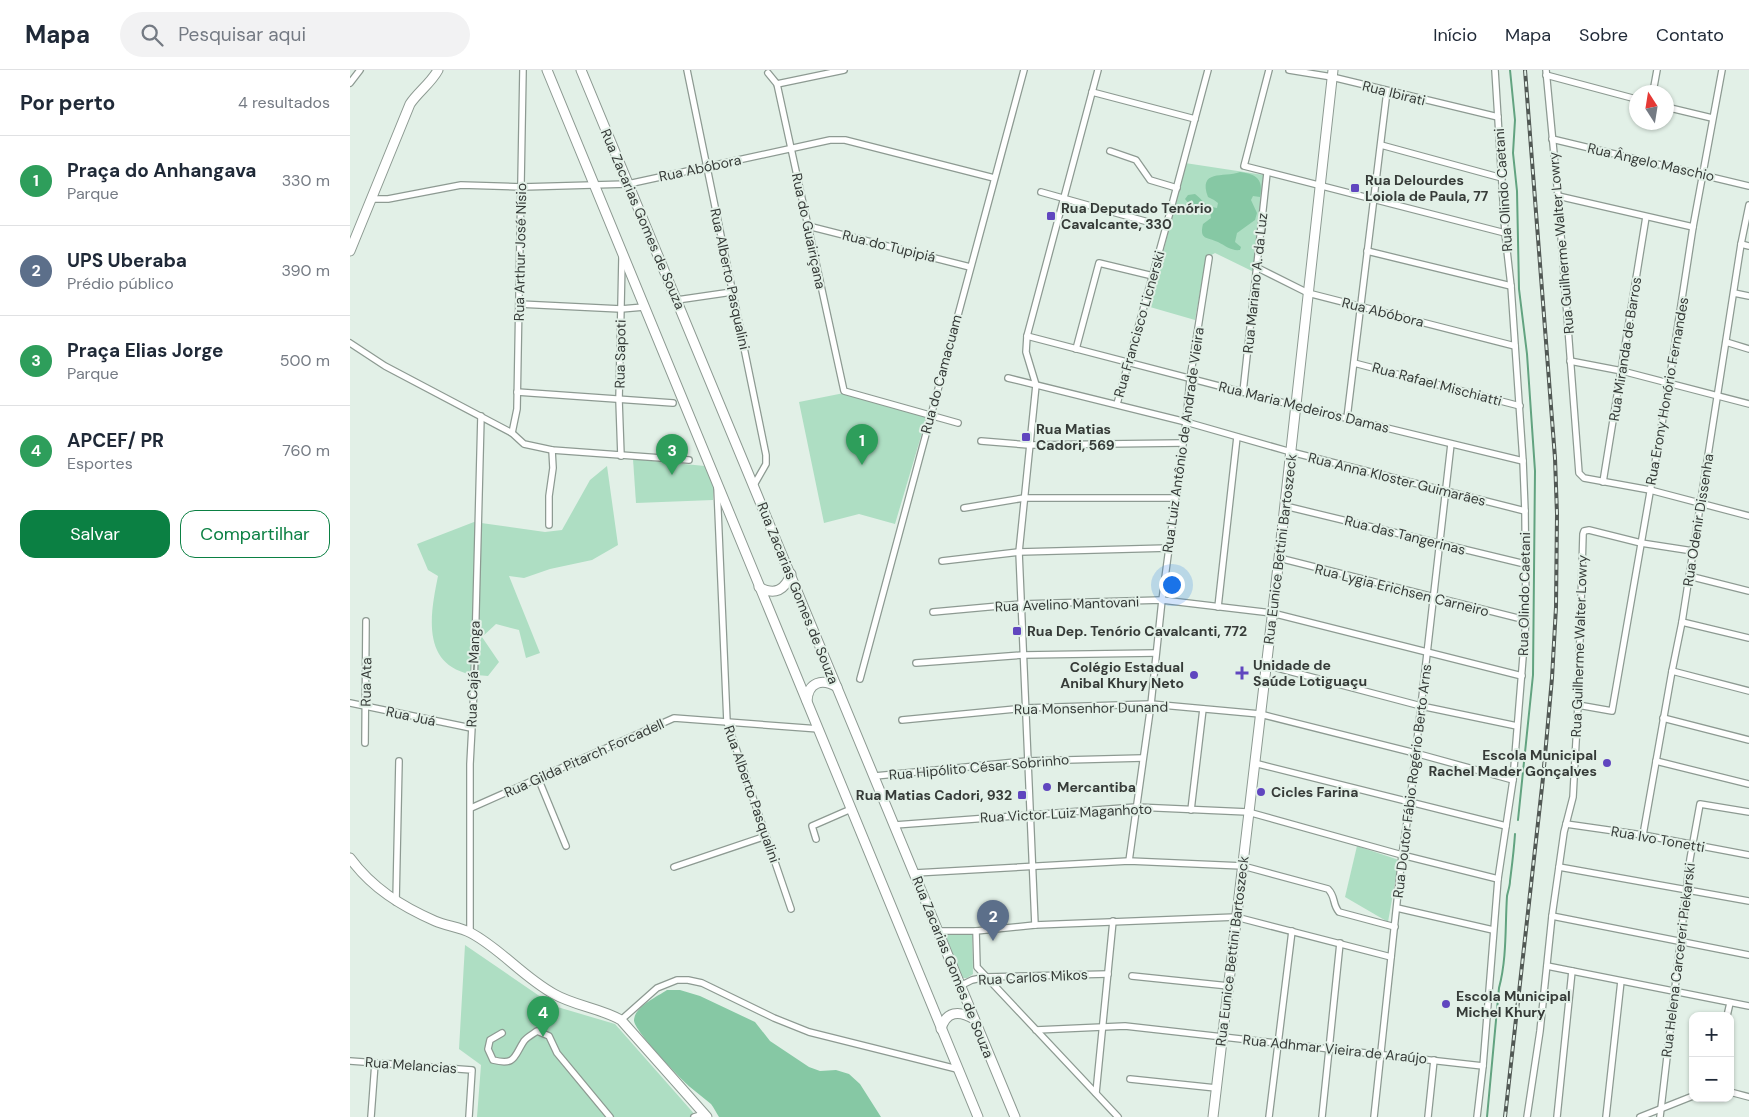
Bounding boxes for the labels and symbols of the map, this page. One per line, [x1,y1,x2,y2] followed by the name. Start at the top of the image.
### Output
[1361,76,1427,110] street label: Rua Ibirati
[1629,85,1674,130] north arrow
[597,126,689,312] street label: Rua Zacarias Gomes de Souza
[1490,128,1516,252] street label: Rua Olindo Caetani
[1586,139,1716,185] street label: Rua Ângelo Maschio
[657,150,743,186] street label: Rua Abóbora
[1544,151,1578,335] street label: Rua Guilherme Walter Lowry
[788,171,830,291] street label: Rua do Guairiçana
[1365,171,1489,205] place label: Rua Delourdes Loiola de Paula, 77
[1349,182,1361,194] marker: Rua Delourdes Loiola de Paula, 77
[510,183,530,321] street label: Rua Arthur José Nísio
[1061,199,1212,233] place label: Rua Deputado Tenório Cavalcante, 330
[706,207,754,351] street label: Rua Alberto Pasqualini
[1045,210,1057,222] marker: Rua Deputado Tenório Cavalcante, 330
[1239,212,1271,354] street label: Rua Mariano A. da Luz
[840,226,938,266] street label: Rua do Tupipiá
[1109,249,1169,399] street label: Rua Francisco Licnerski
[1605,276,1645,422] street label: Rua Miranda de Barros
[1340,293,1426,331] street label: Rua Abóbora
[1642,296,1692,486] street label: Rua Erony Honório Fernandes
[916,313,966,435] street label: Rua do Camacuam
[610,319,630,389] street label: Rua Sapoti
[1158,326,1208,554] street label: Rua Luiz Antônio de Andrade Vieira
[1370,358,1504,410] street label: Rua Rafael Mischiatti
[1217,377,1391,437] street label: Rua Maria Medeiros Damas
[1036,420,1115,454] place label: Rua Matias Cadori, 569
[846,424,878,465] pin: 1
[1020,431,1032,443] marker: Rua Matias Cadori, 569
[656,434,688,475] pin: 3
[1306,448,1488,510] street label: Rua Anna Kloster Guimarães
[1679,452,1717,588] street label: Rua Odenir Dissenha
[1259,453,1301,645] street label: Rua Eunice Bettini Bartoszeck
[753,499,843,687] street label: Rua Zacarias Gomes de Souza
[1343,511,1467,559] street label: Rua das Tangerinas
[1514,532,1534,656] street label: Rua Olindo Caetani
[1567,554,1591,738] street label: Rua Guilherme Walter Lowry
[1313,560,1491,620] street label: Rua Lygia Erichsen Carneiro
[1159,572,1185,598] your location
[994,592,1140,616] street label: Rua Avelino Mantovani
[462,620,484,728] street label: Rua Cajá-Manga
[1027,622,1247,640] place label: Rua Dep. Tenório Cavalcanti, 772
[1011,625,1023,637] marker: Rua Dep. Tenório Cavalcanti, 772
[1253,656,1367,690] place label: Unidade de Saúde Lotiguaçu
[357,657,375,707] street label: Rua Ata
[1060,658,1184,692] place label: Colégio Estadual Anibal Khury Neto
[1389,663,1435,899] street label: Rua Doutor Fábio Rogério Berto Arns
[1235,666,1249,680] marker: Unidade de Saúde Lotiguaçu
[1188,669,1200,681] marker: Colégio Estadual Anibal Khury Neto
[1014,698,1168,718] street label: Rua Monsenhor Dunand
[385,702,437,730] street label: Rua Juá
[501,715,667,801] street label: Rua Gilda Pitarch Forcadell
[720,723,784,865] street label: Rua Alberto Pasqualini
[1428,746,1597,780] place label: Escola Municipal Rachel Mader Gonçalves
[888,750,1070,784] street label: Rua Hipólito César Sobrinho
[1601,757,1613,769] marker: Escola Municipal Rachel Mader Gonçalves
[1057,778,1136,796] place label: Mercantiba
[1041,781,1053,793] marker: Mercantiba
[1271,783,1358,801] place label: Cicles Farina
[856,786,1012,804] place label: Rua Matias Cadori, 932
[1255,786,1267,798] marker: Cicles Farina
[1016,789,1028,801] marker: Rua Matias Cadori, 932
[980,800,1152,826] street label: Rua Victor Luiz Maganhoto
[1610,822,1706,856] street label: Rua Ivo Tonetti
[1211,855,1253,1047] street label: Rua Eunice Bettini Bartoszeck
[1657,862,1699,1058] street label: Rua Helena Carcereri Piekarski
[908,873,998,1061] street label: Rua Zacarias Gomes de Souza
[977,900,1009,941] pin: 2
[978,965,1088,989] street label: Rua Carlos Mikos
[1456,987,1571,1021] place label: Escola Municipal Michel Khury
[527,996,559,1037] pin: 4
[1440,998,1452,1010] marker: Escola Municipal Michel Khury
[1242,1030,1428,1068] street label: Rua Adhmar Vieira de Araújo
[364,1053,458,1077] street label: Rua Melancias

